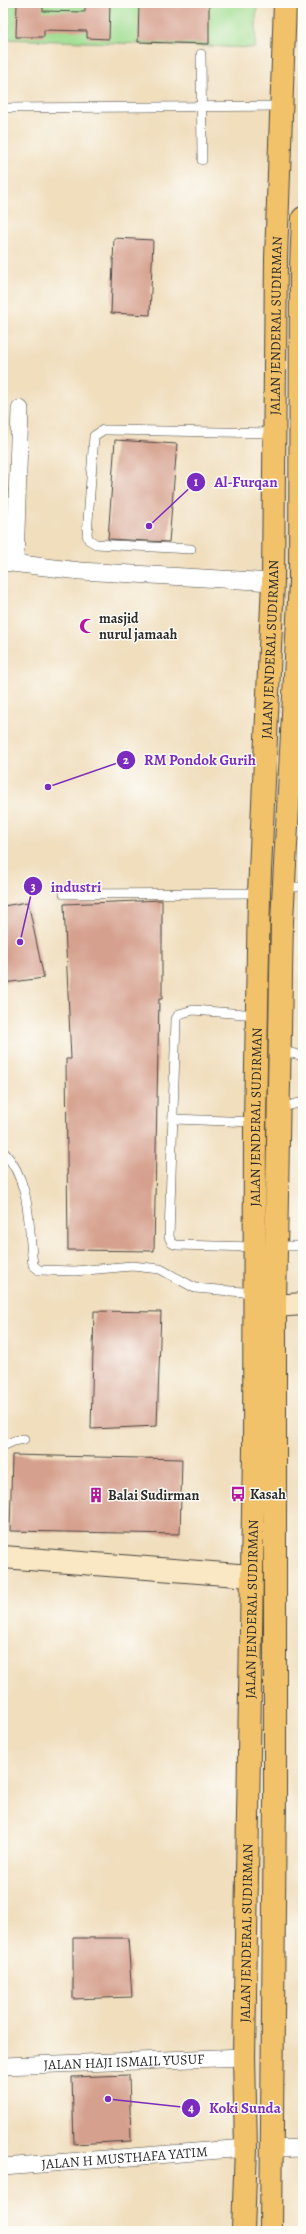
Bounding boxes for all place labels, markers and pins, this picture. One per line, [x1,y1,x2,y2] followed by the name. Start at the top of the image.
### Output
[186,468,285,495] callout: Al-Furqan
[99,609,178,644] place label: masjid nurul jamaah
[78,617,96,635] mosque icon: masjid nurul jamaah
[116,747,264,774] callout: RM Pondok Gurih
[23,873,109,900] callout: industri
[229,1485,247,1503] bus stop icon: Kasah
[250,1485,286,1504] place label: Kasah
[87,1486,105,1504] building icon: Balai Sudirman
[108,1486,200,1505] place label: Balai Sudirman
[181,2094,289,2121] callout: Koki Sunda

